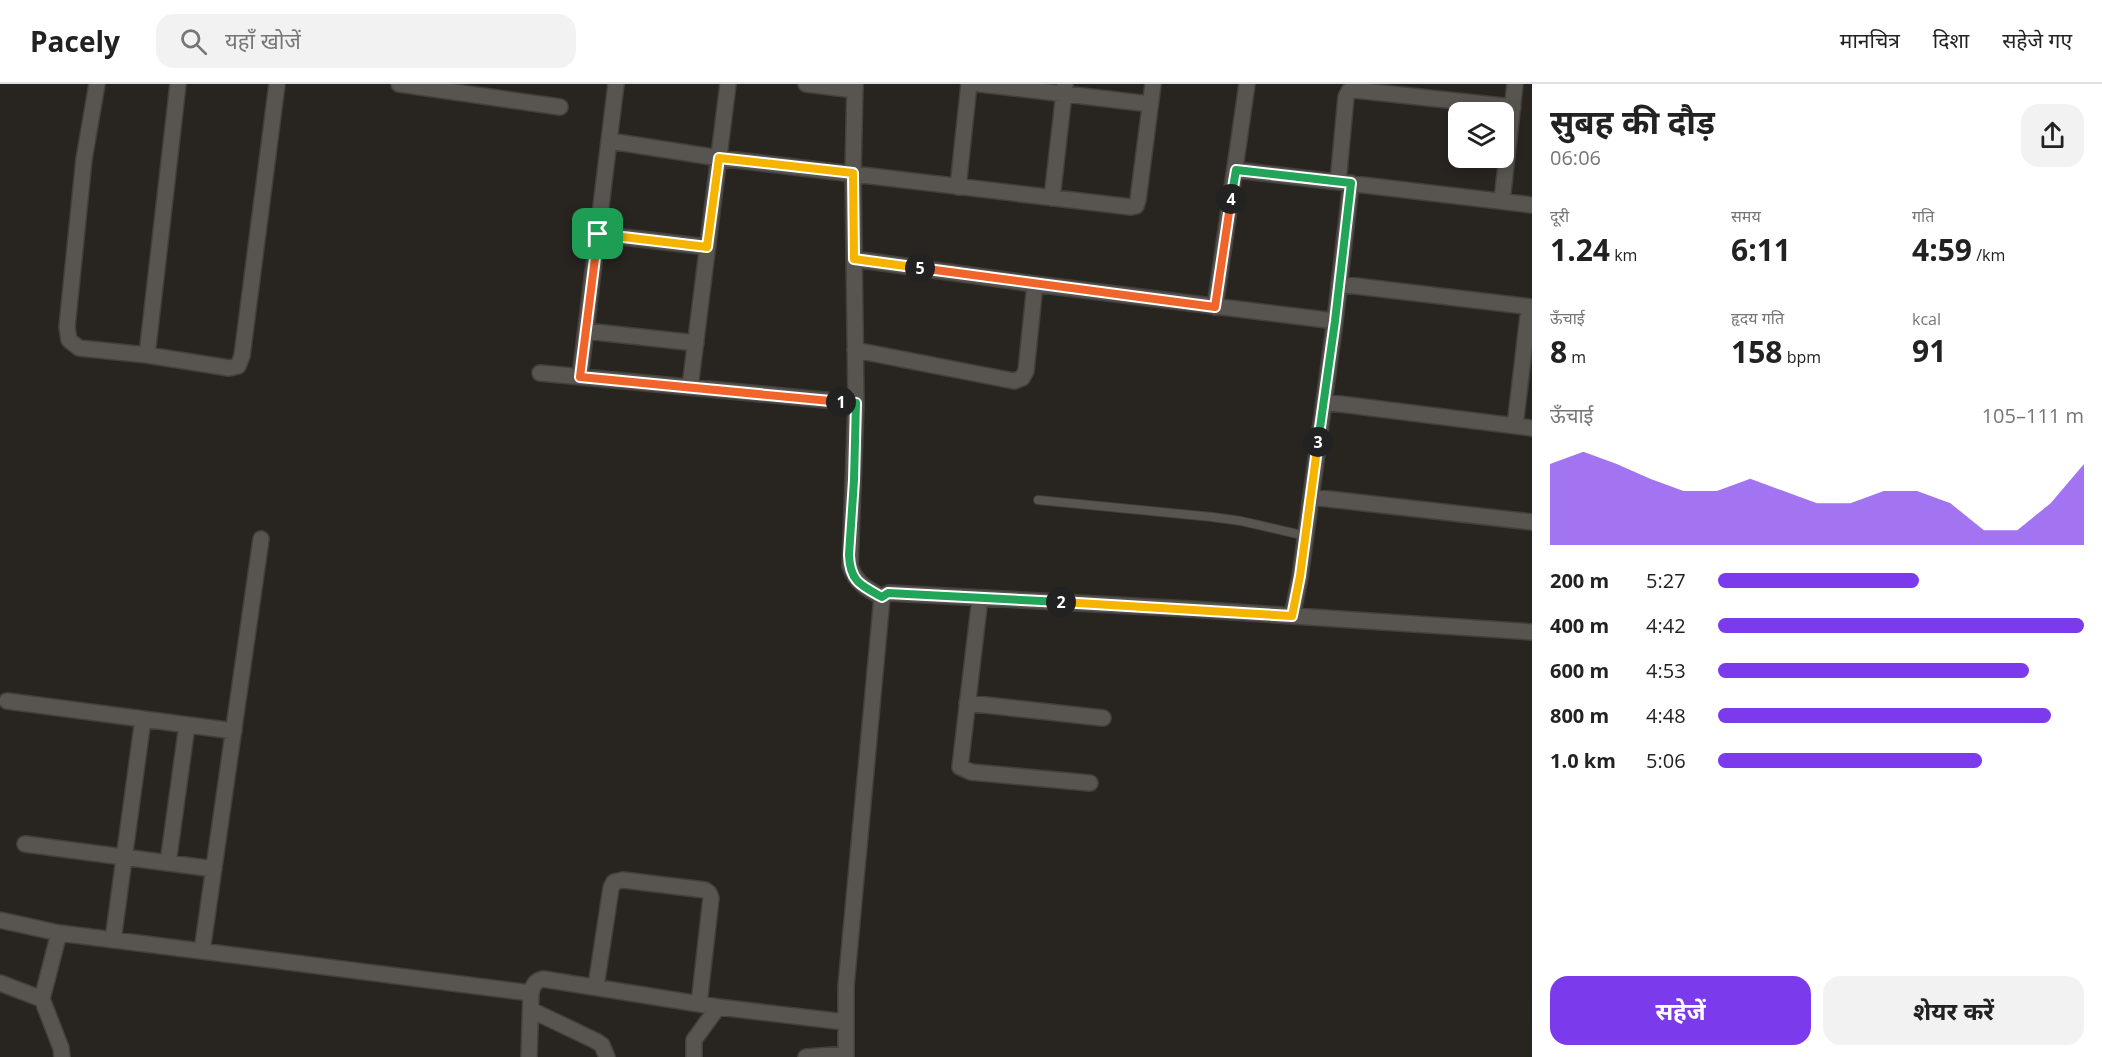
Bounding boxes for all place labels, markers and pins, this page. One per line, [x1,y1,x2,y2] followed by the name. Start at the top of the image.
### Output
[1216,184,1246,214] pin: 4
[572,208,623,259] pin
[905,253,935,283] pin: 5
[826,387,856,417] pin: 1
[1303,427,1333,457] pin: 3
[1046,587,1076,617] pin: 2

